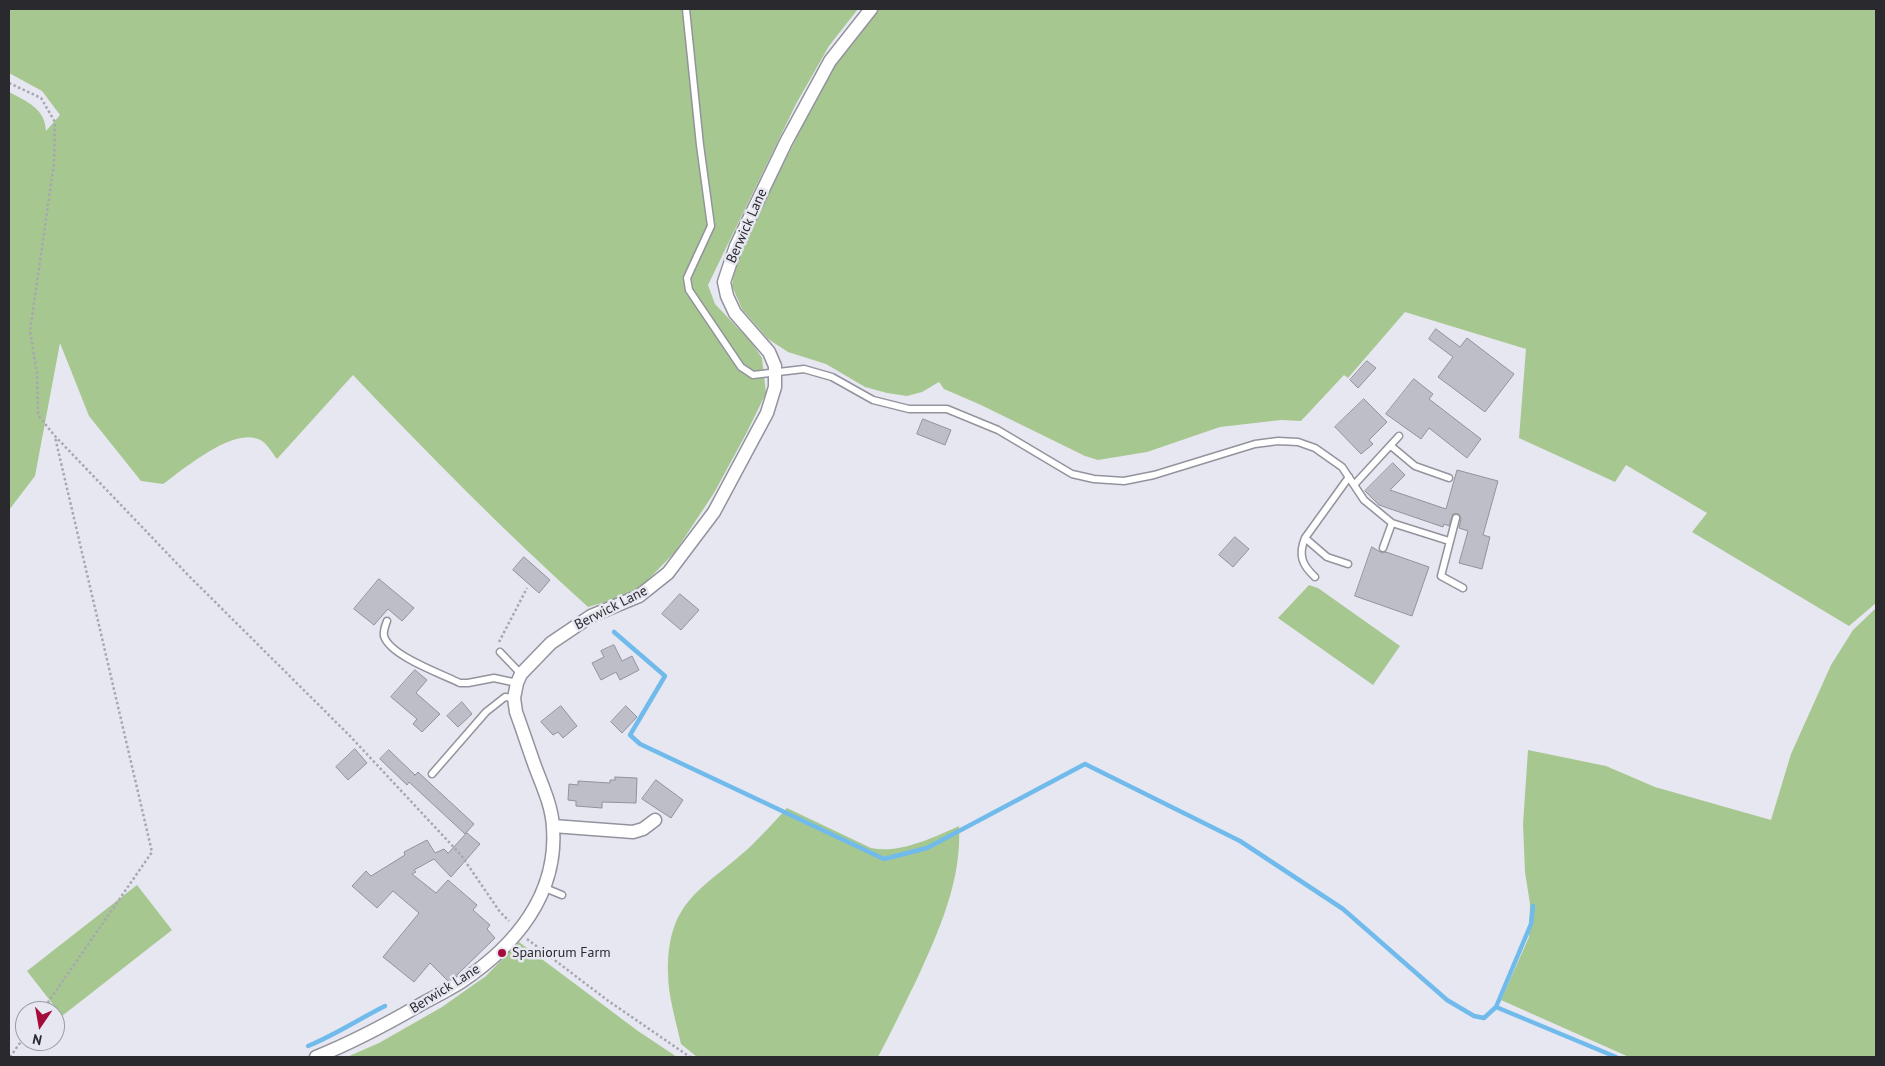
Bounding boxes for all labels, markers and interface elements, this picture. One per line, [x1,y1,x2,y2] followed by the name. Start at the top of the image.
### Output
[723,186,771,266] street label: Berwick Lane
[572,582,650,634] street label: Berwick Lane
[512,945,611,961] place label: Spaniorum Farm
[496,947,508,959] marker: Spaniorum Farm
[407,961,483,1017] street label: Berwick Lane
[15,1001,65,1051] north arrow
[31,1030,43,1049] text: N

